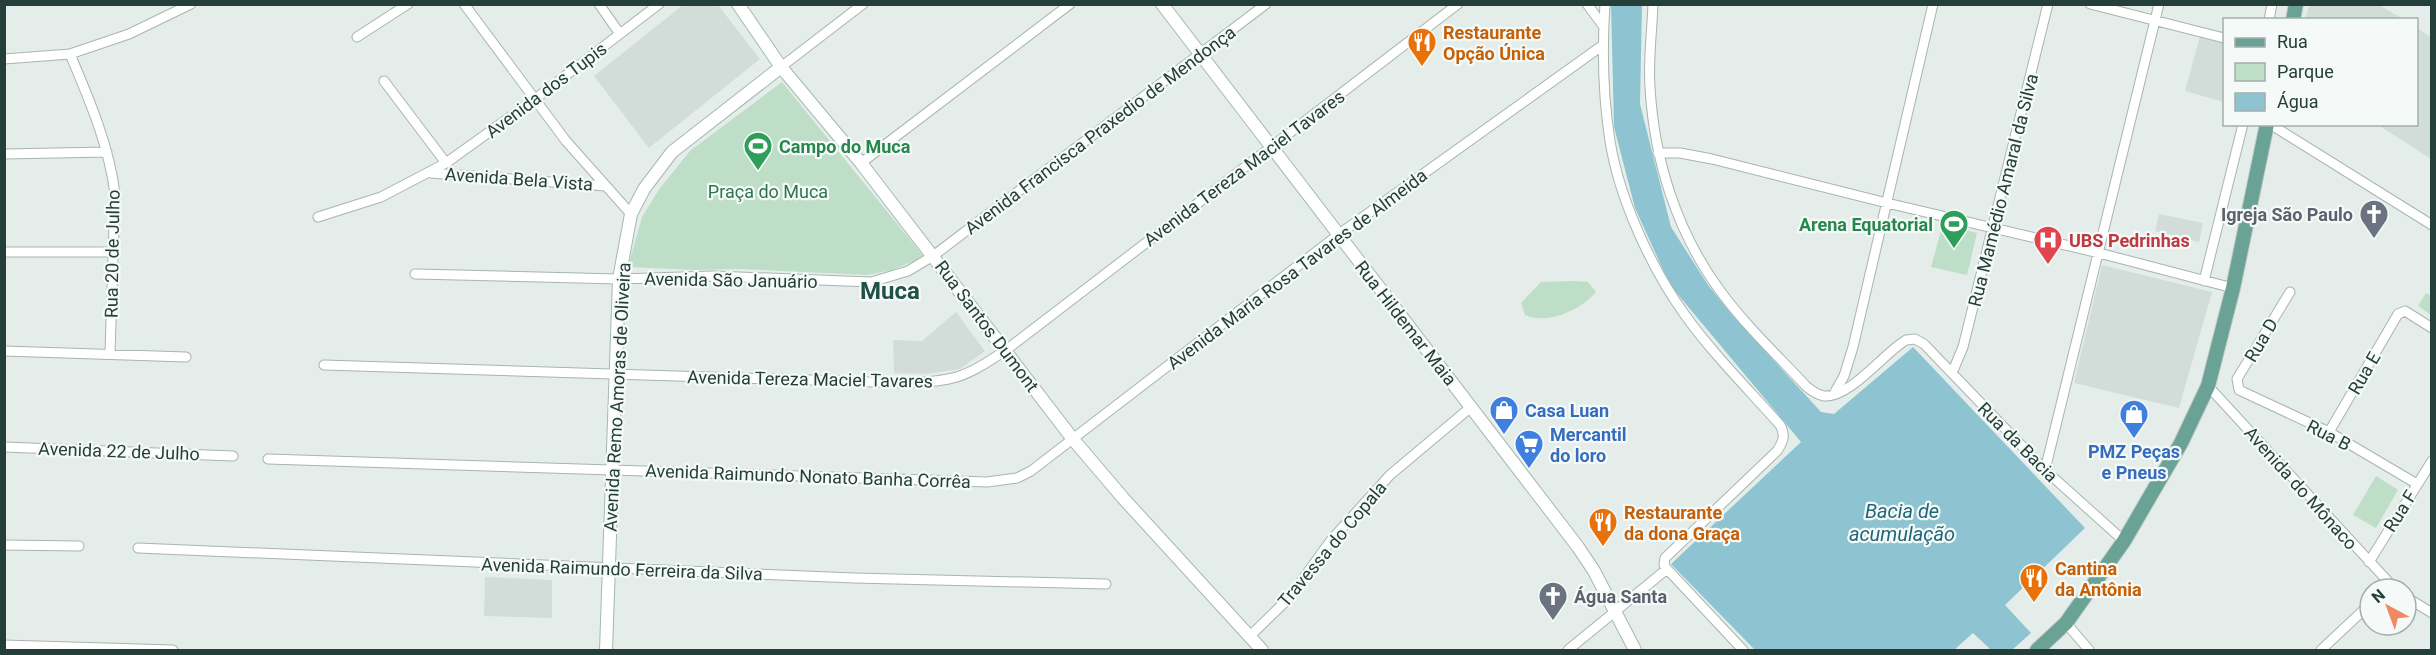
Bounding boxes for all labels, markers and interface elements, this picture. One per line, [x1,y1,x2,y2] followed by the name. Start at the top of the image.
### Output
[2223,18,2418,126] legend
[960,21,1240,239] street label: Avenida Francisca Praxedio de Mendonça
[1443,22,1545,64] place label: Restaurante Opção Única
[1406,26,1438,68] restaurant icon: Restaurante Opção Única
[2277,31,2308,52] text: Rua
[482,38,610,142] street label: Avenida dos Tupis
[2277,61,2334,82] text: Parque
[1964,71,2042,309] street label: Rua Mamédio Amaral da Silva
[1140,86,1348,250] street label: Avenida Tereza Maciel Tavares
[2277,91,2319,112] text: Água
[742,130,774,172] sports icon: Campo do Muca
[779,136,911,157] place label: Campo do Muca
[444,163,594,195] street label: Avenida Bela Vista
[1163,164,1431,374] street label: Avenida Maria Rosa Tavares de Almeida
[708,181,828,202] park label: Praça do Muca
[100,190,124,318] street label: Rua 20 de Julho
[2358,198,2390,240] church icon: Igreja São Paulo
[2221,204,2353,225] place label: Igreja São Paulo
[1938,208,1970,250] sports icon: Arena Equatorial
[1799,214,1933,235] place label: Arena Equatorial
[2032,224,2064,266] hospital icon: UBS Pedrinhas
[2069,230,2190,251] place label: UBS Pedrinhas
[931,256,1043,396] street label: Rua Santos Dumont
[1351,256,1461,390] street label: Rua Hildemar Maia
[599,262,635,532] street label: Avenida Remo Amoras de Oliveira
[644,268,818,292] street label: Avenida São Januário
[860,277,920,305] district label: Muca
[2240,314,2282,366] street label: Rua D
[2344,348,2384,398] street label: Rua E
[687,366,933,392] street label: Avenida Tereza Maciel Tavares
[1488,394,1520,436] shop icon: Casa Luan
[1974,398,2062,486] street label: Rua da Bacia
[2118,398,2150,440] shop icon: PMZ Peças e Pneus
[1525,400,1609,421] place label: Casa Luan
[2304,415,2354,455] street label: Rua B
[2240,422,2362,554] street label: Avenida do Mônaco
[1550,424,1627,466] place label: Mercantil do loro
[1513,428,1545,470] supermarket icon: Mercantil do loro
[38,438,200,464] street label: Avenida 22 de Julho
[2088,441,2180,483] place label: PMZ Peças e Pneus
[645,460,971,492] street label: Avenida Raimundo Nonato Banha Corrêa
[1273,477,1391,611] street label: Travessa do Copala
[2379,486,2421,536] street label: Rua F
[1849,499,1955,546] water label: Bacia de acumulação
[1624,502,1740,544] place label: Restaurante da dona Graça
[1587,506,1619,548] restaurant icon: Restaurante da dona Graça
[481,554,763,584] street label: Avenida Raimundo Ferreira da Silva
[2055,558,2142,600] place label: Cantina da Antônia
[2018,562,2050,604] restaurant icon: Cantina da Antônia
[2358,577,2418,637] north arrow
[1537,580,1569,622] church icon: Água Santa
[2368,585,2389,607] text: N
[1574,586,1667,607] place label: Água Santa

